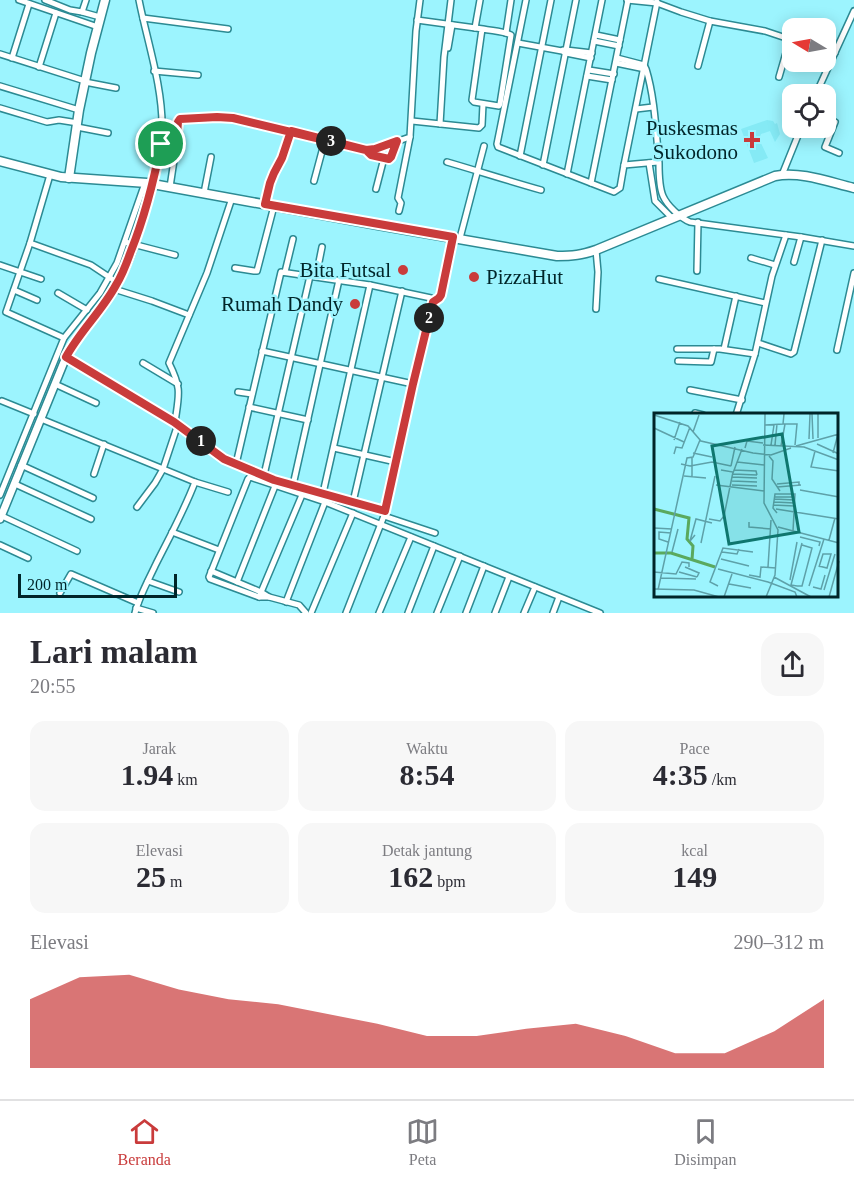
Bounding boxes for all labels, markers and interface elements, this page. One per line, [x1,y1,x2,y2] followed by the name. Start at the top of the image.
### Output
[782,18,836,72] north arrow
[782,18,836,138] map controls
[782,84,836,138] button: locate
[646,116,738,164] place label: Puskesmas Sukodono
[135,118,186,169] pin
[316,126,346,156] pin: 3
[144,127,177,160] icon: arrive
[743,131,761,149] marker: Puskesmas Sukodono
[327,132,335,149] text: 3
[299,258,391,282] place label: Bita Futsal
[396,263,410,277] marker: Bita Futsal
[486,265,563,289] place label: PizzaHut
[467,270,481,284] marker: PizzaHut
[221,292,343,316] place label: Rumah Dandy
[348,297,362,311] marker: Rumah Dandy
[414,303,444,333] pin: 2
[425,309,433,326] text: 2
[654,413,839,598] inset map
[186,426,216,456] pin: 1
[197,432,205,449] text: 1
[18,571,177,598] scale bar
[27,576,67,593] text: 200 m
[761,633,824,696] button: share
[30,634,198,670] text: Lari malam
[30,675,76,697] text: 20:55
[142,740,176,757] text: Jarak
[406,740,448,757] text: Waktu
[680,740,710,757] text: Pace
[121,758,173,791] text: 1.94
[399,758,454,791] text: 8:54
[653,758,708,791] text: 4:35
[173,771,198,788] text: km
[708,771,737,788] text: /km
[136,842,183,859] text: Elevasi
[382,842,472,859] text: Detak jantung
[681,842,708,859] text: kcal
[136,860,166,893] text: 25
[388,860,433,893] text: 162
[672,860,717,893] text: 149
[166,873,183,890] text: m
[433,873,466,890] text: bpm
[30,931,89,953] text: Elevasi
[733,931,824,953] text: 290–312 m
[118,1115,171,1169] tab: Beranda
[406,1115,439,1169] tab: Peta
[674,1115,736,1169] tab: Disimpan

